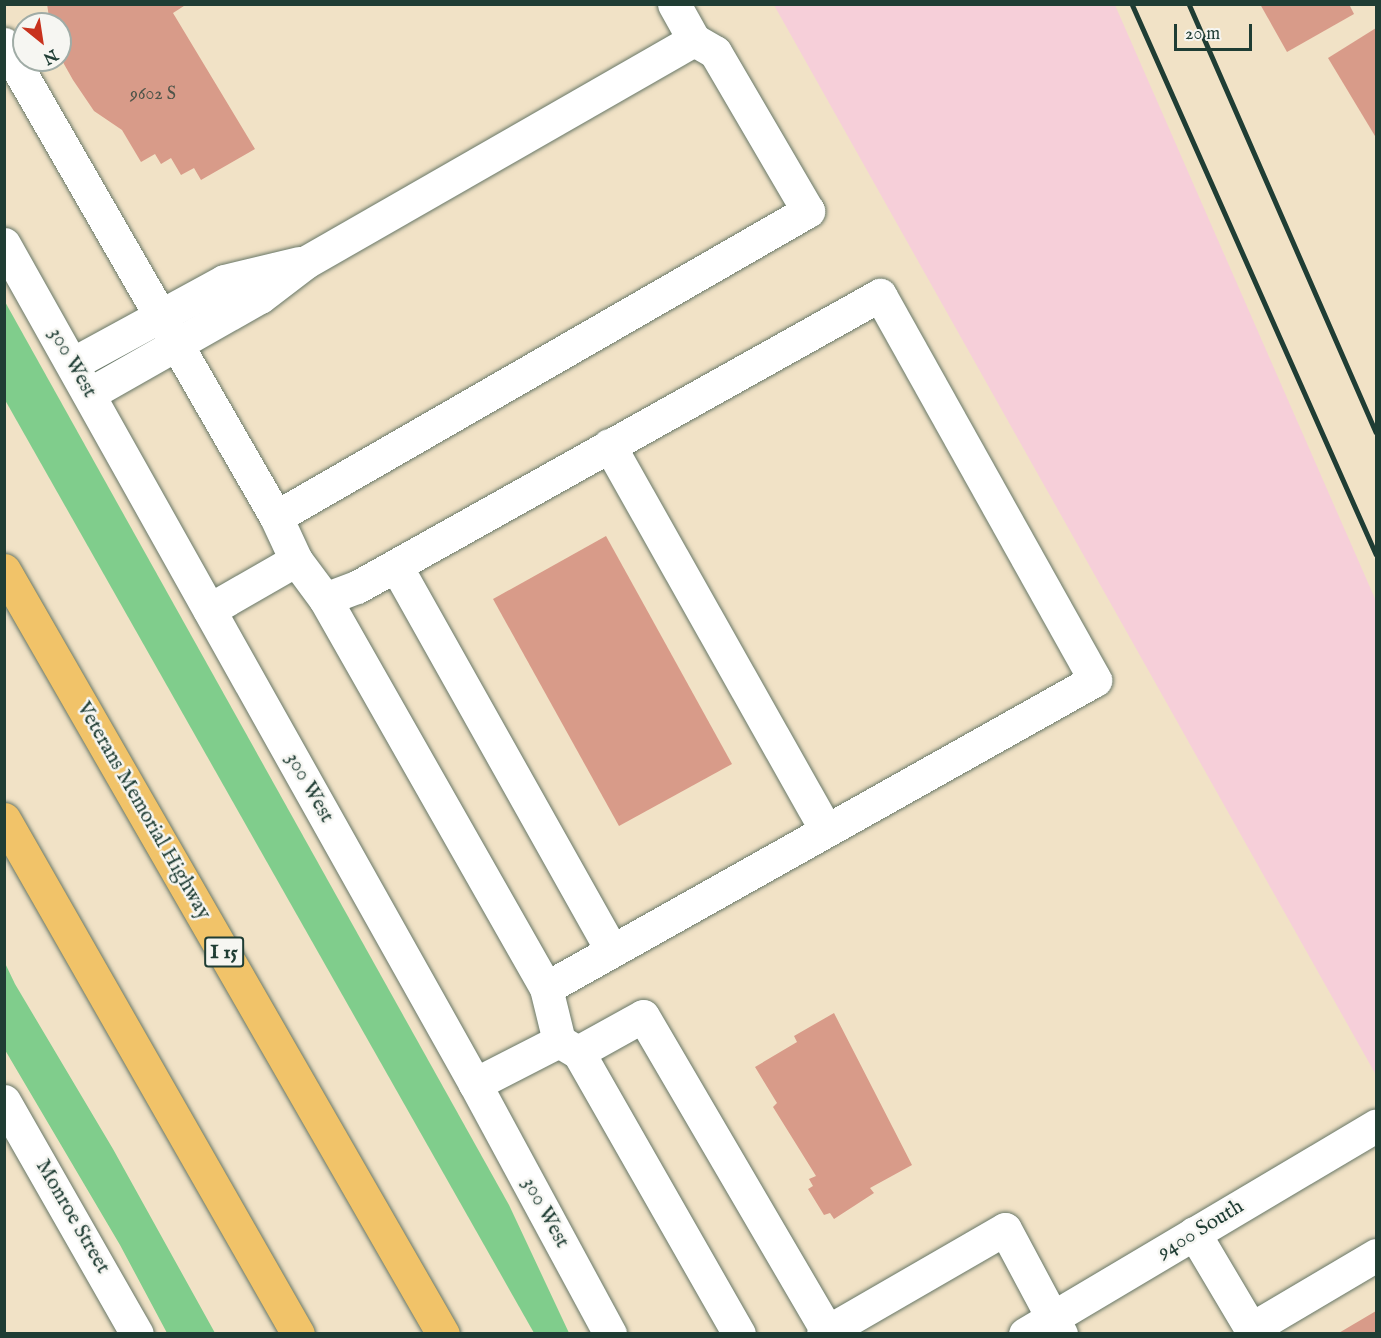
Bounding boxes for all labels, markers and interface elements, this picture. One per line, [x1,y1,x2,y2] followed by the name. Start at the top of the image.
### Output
[12,12,72,72] north arrow
[1177,12,1255,50] scale bar
[1185,23,1220,46] text: 20 m
[39,44,61,68] text: N
[130,84,176,106] house number: 9602 S
[42,324,102,402] street label: 300 West
[70,698,216,924] street label: Veterans Memorial Highway
[279,749,339,827] street label: 300 West
[203,935,245,969] road number: I 15
[29,1156,115,1278] street label: Monroe Street
[516,1173,574,1253] street label: 300 West
[1153,1195,1249,1265] street label: 9400 South

